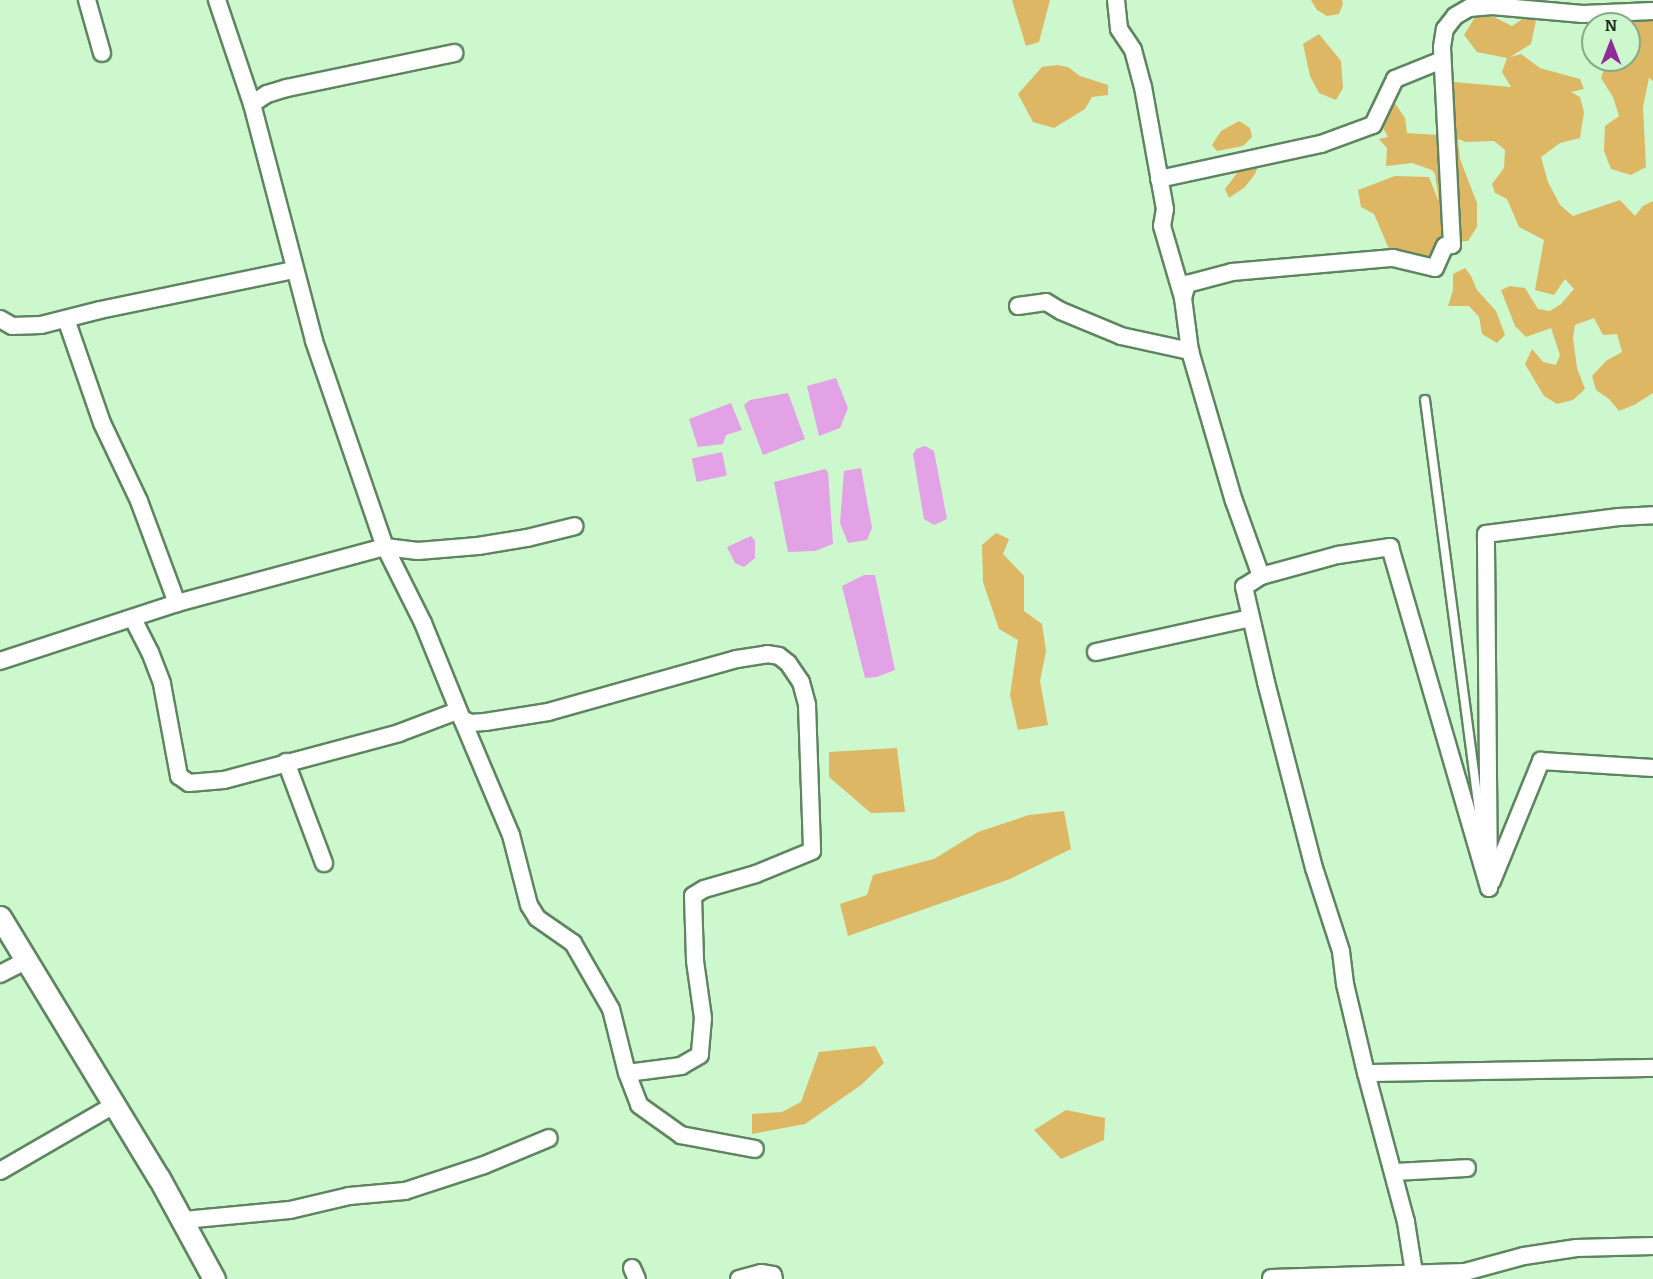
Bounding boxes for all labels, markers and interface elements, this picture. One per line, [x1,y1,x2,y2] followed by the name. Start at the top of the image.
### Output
[1581,12,1641,72] north arrow
[1605,16,1617,35] text: N

